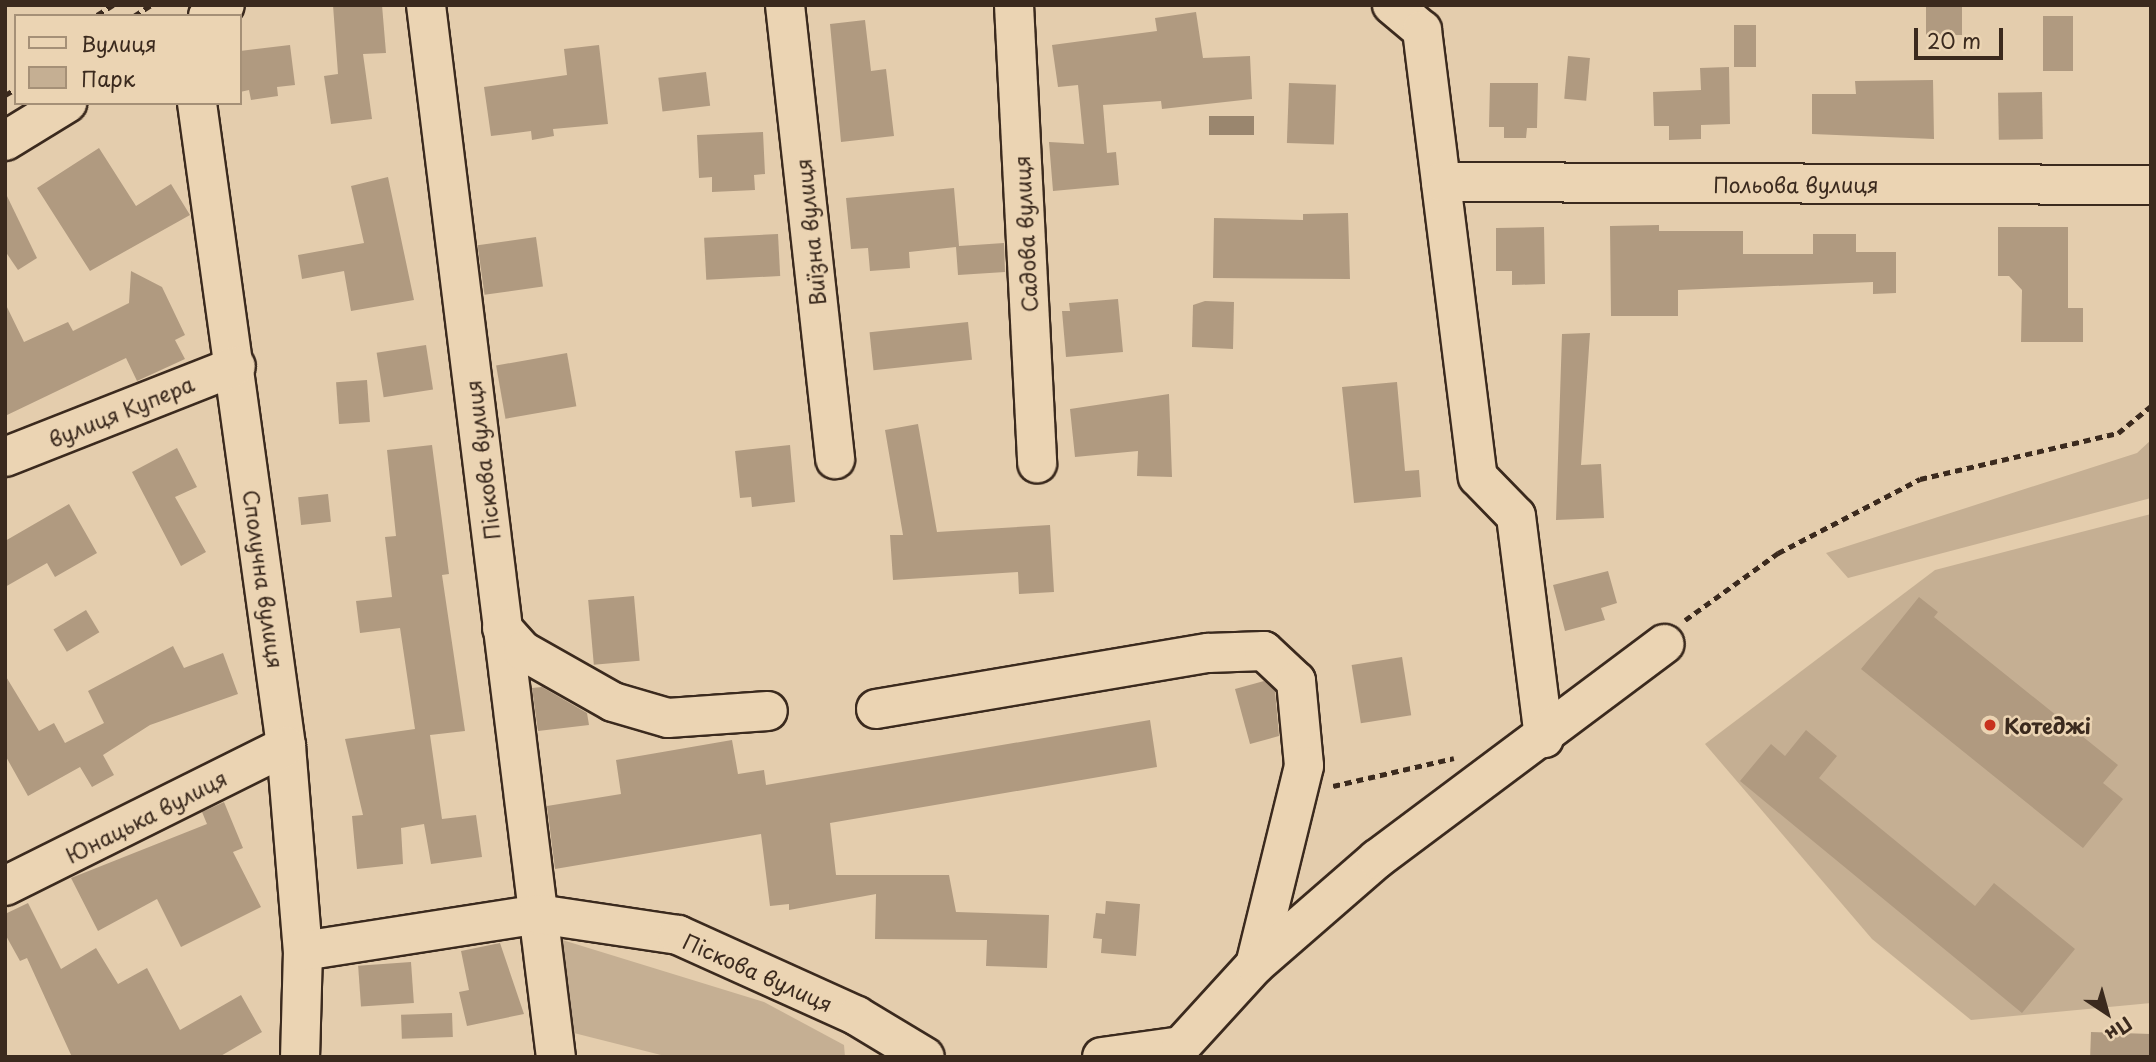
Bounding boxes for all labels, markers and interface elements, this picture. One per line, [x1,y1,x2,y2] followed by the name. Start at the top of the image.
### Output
[14,14,242,105] legend
[1918,14,2007,58] scale bar
[1927,24,1981,56] text: 20 m
[81,27,157,59] text: Вулиця
[81,62,135,94] text: Парк
[1008,155,1042,313] street label: Садова вулиця
[790,157,830,307] street label: Виїзна вулиця
[1713,171,1879,197] street label: Польова вулиця
[44,370,198,452] street label: вулиця Купера
[460,378,504,542] street label: Піскова вулиця
[239,487,289,671] street label: Сполучна вулиця
[2004,712,2091,738] place label: Котеджі
[1982,717,1998,733] marker: Котеджі
[61,764,231,868] street label: Юнацька вулиця
[679,928,837,1016] street label: Піскова вулиця
[2072,978,2142,1048] north arrow
[2100,1011,2139,1049] text: Пн

